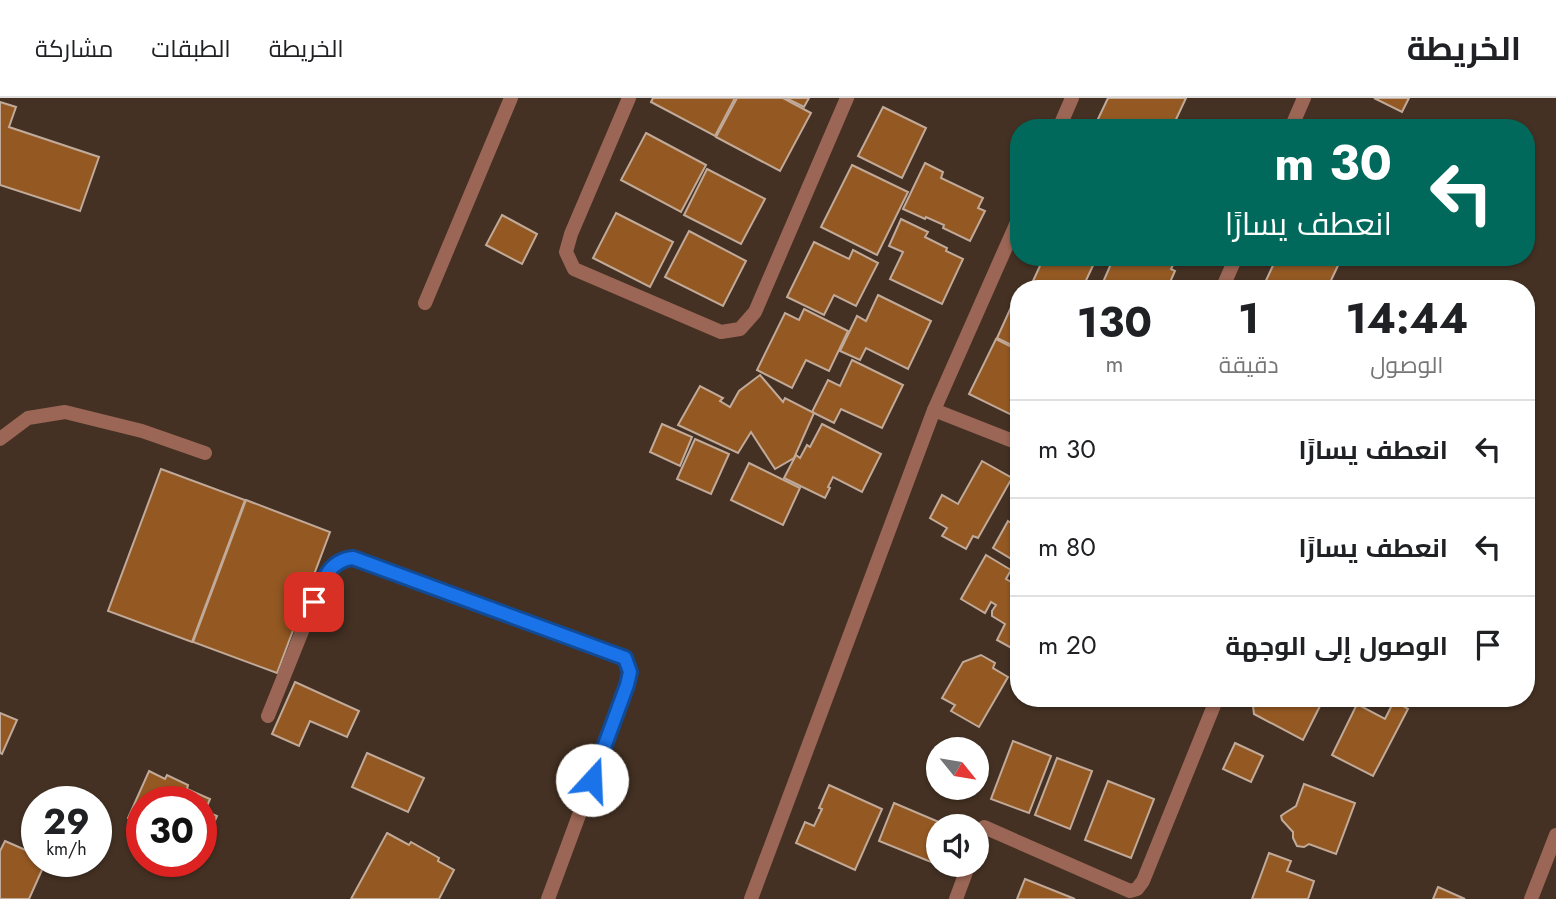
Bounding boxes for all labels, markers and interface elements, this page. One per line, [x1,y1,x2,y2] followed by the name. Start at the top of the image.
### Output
[1407,25,1521,72] text: الخريطة
[35,31,113,66] text: مشاركة
[151,31,231,66] text: الطبقات
[269,31,344,66] text: الخريطة
[1274,128,1392,198] text: 30 m
[1416,147,1507,238] icon: left
[1225,201,1392,247] text: انعطف يسارًا
[1238,288,1259,349] text: 1
[1345,288,1468,349] text: 14:44
[1077,292,1152,353] text: 130
[1105,347,1123,381] text: m
[1219,348,1279,382] text: دقيقة
[1370,348,1443,382] text: الوصول
[1038,430,1096,468] text: 30 m
[1469,430,1507,468] icon: left
[1298,431,1448,469] text: انعطف يسارًا
[1038,528,1096,566] text: 80 m
[1469,528,1507,566] icon: left
[1298,529,1448,567] text: انعطف يسارًا
[284,572,344,632] pin
[295,583,333,621] icon: arrive
[1038,626,1097,664] text: 20 m
[1469,626,1507,664] icon: arrive
[1225,627,1448,665] text: الوصول إلى الوجهة
[926,737,989,800] north arrow
[926,737,989,877] map controls
[555,743,629,817] position arrow
[126,786,217,877] speed limit sign: 30
[43,797,90,847] text: 29
[926,814,989,877] button: sound
[46,836,87,862] text: km/h

